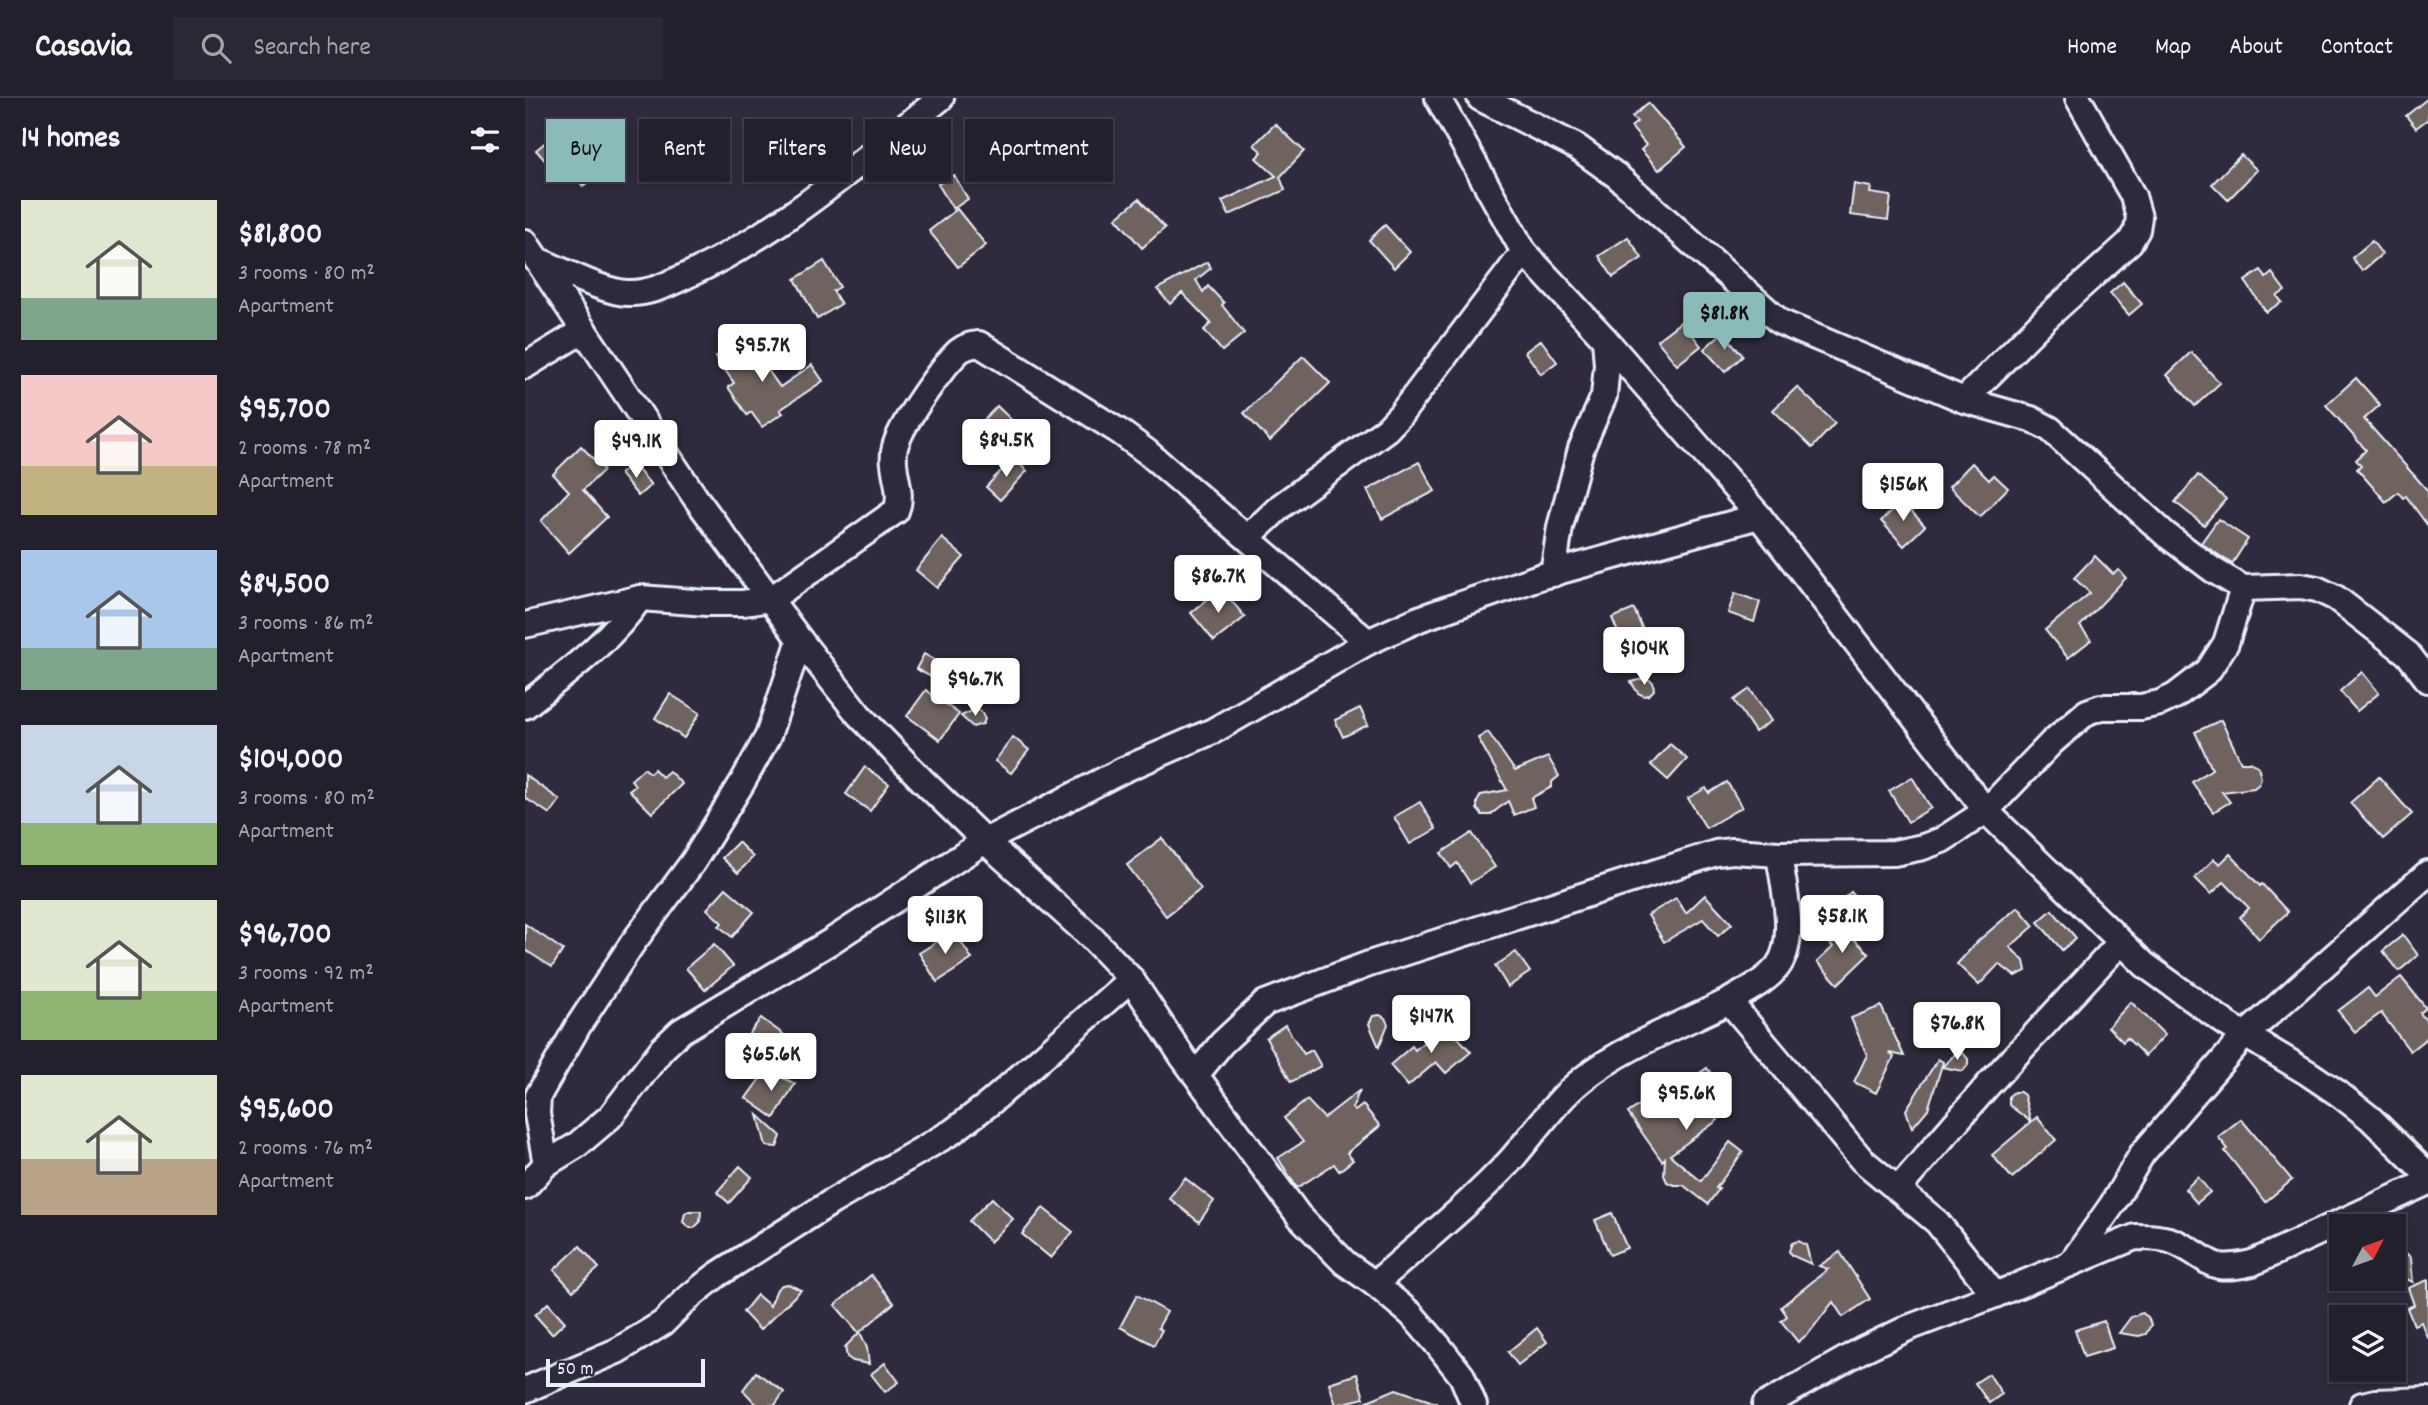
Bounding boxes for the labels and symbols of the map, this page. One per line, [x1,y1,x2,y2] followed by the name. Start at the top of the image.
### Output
[1667,292,1781,352] pin: $81.8K
[705,324,819,384] pin: $95.7K
[579,420,693,480] pin: $49.1K
[949,420,1063,479] pin: $84.5K
[1854,464,1952,523] pin: $156K
[1161,556,1275,615] pin: $86.7K
[1595,628,1693,687] pin: $104K
[918,658,1032,718] pin: $96.7K
[896,896,994,956] pin: $113K
[1785,896,1899,955] pin: $58.1K
[1382,996,1480,1055] pin: $147K
[1900,1002,2014,1062] pin: $76.8K
[714,1034,828,1093] pin: $65.6K
[1629,1072,1743,1132] pin: $95.6K
[2329,1214,2406,1292] north arrow
[546,1356,705,1388] scale bar

